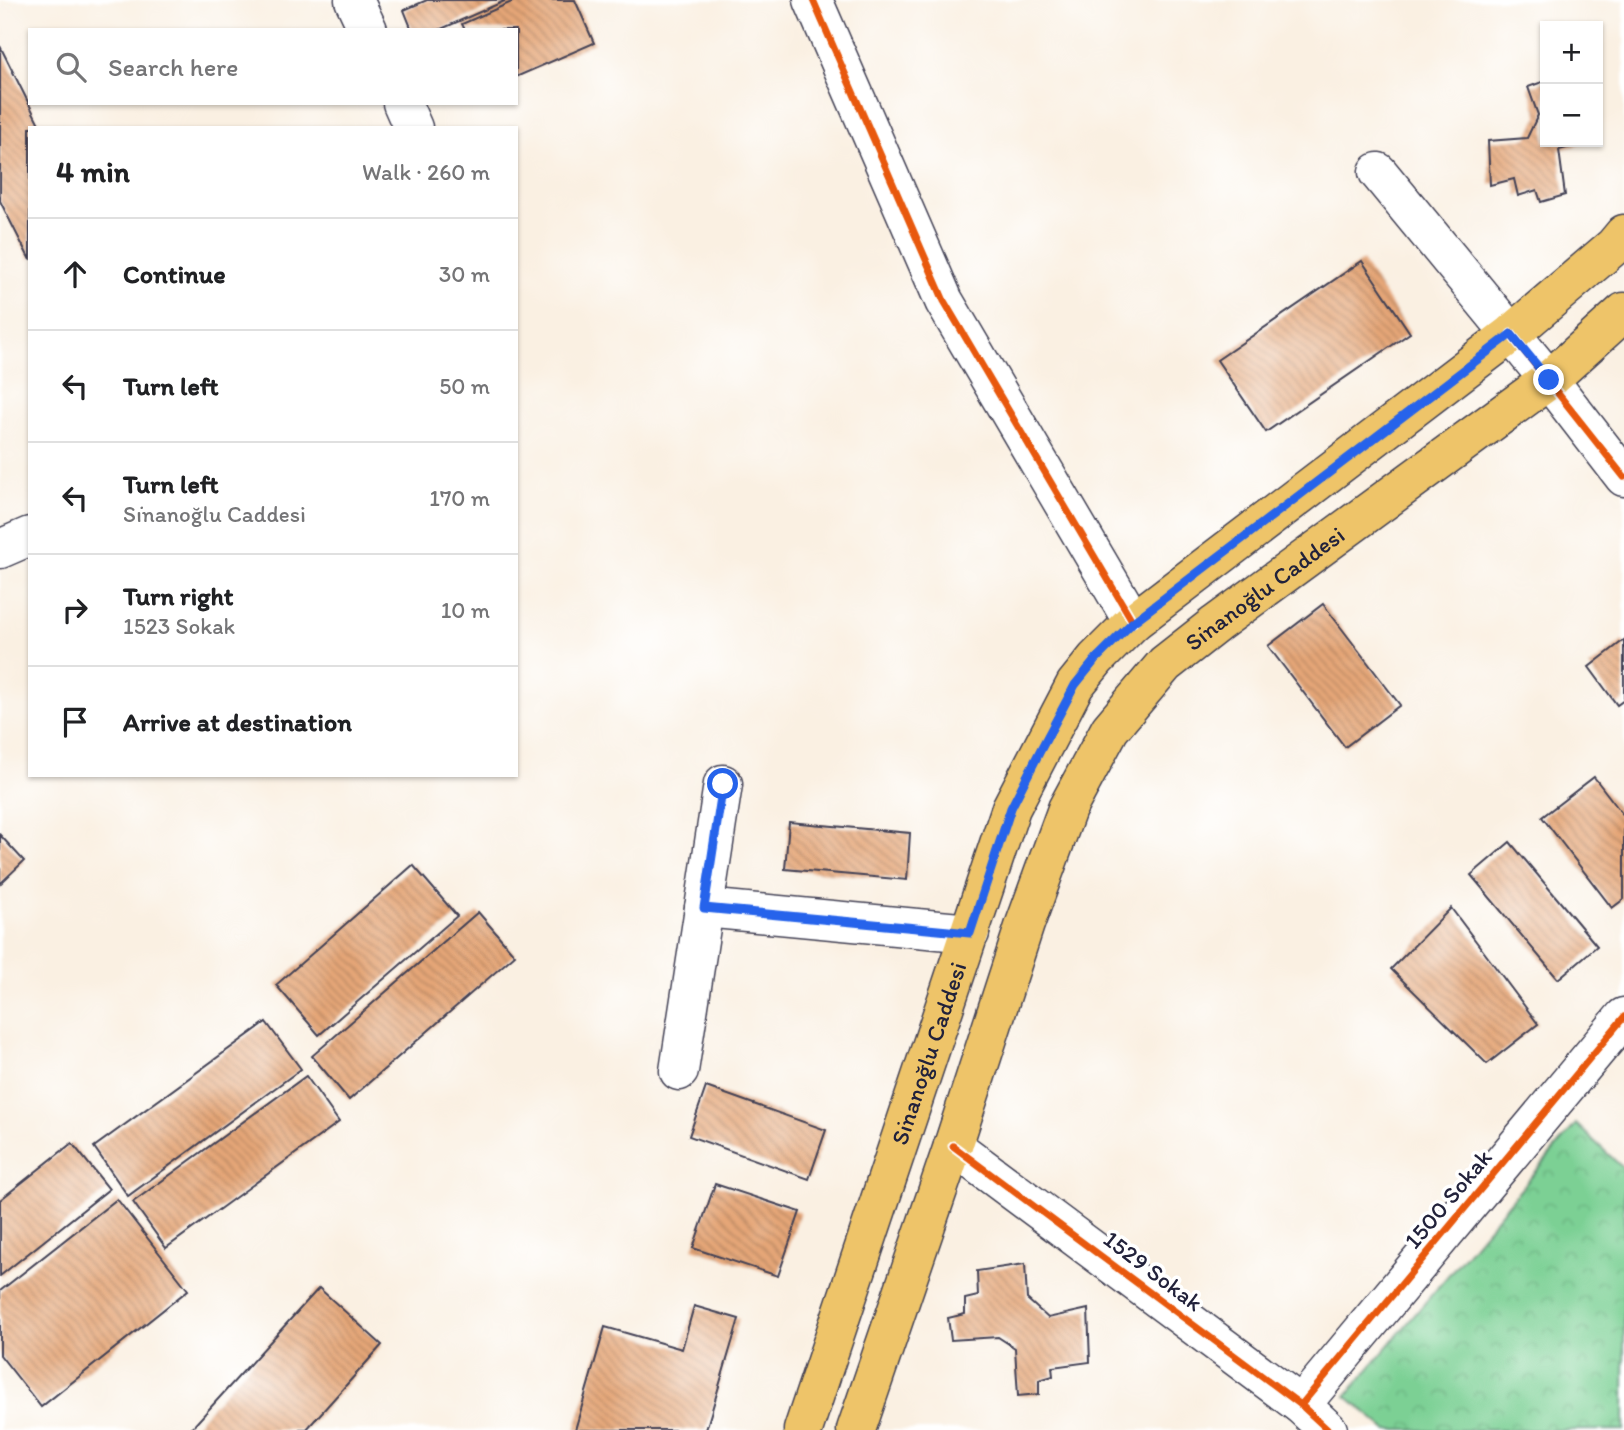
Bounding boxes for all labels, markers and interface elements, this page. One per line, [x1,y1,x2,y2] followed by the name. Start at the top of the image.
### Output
[1540,21,1603,147] map controls
[1540,21,1603,84] button: +
[28,28,518,105] search box
[52,48,90,86] icon: search
[108,51,238,83] text: Search here
[1540,84,1603,147] button: −
[56,153,130,190] text: 4 min
[362,158,490,186] text: Walk · 260 m
[56,255,94,293] icon: ahead
[123,258,226,290] text: Continue
[439,260,490,288] text: 30 m
[1533,364,1564,395] route end
[56,367,94,405] icon: left
[123,370,219,402] text: Turn left
[439,372,490,400] text: 50 m
[123,468,219,500] text: Turn left
[56,479,94,517] icon: left
[429,484,490,512] text: 170 m
[123,500,306,528] text: Si̇nanoğlu Caddesi
[1179,520,1350,657] street label: Si̇nanoğlu Caddesi
[123,580,234,612] text: Turn right
[56,591,94,629] icon: right
[441,596,490,624] text: 10 m
[123,612,235,640] text: 1523 Sokak
[56,703,94,741] icon: arrive
[123,706,352,738] text: Arrive at destination
[707,768,738,799] route start
[884,958,972,1148] street label: Si̇nanoğlu Caddesi
[1398,1143,1498,1254] street label: 1500 Sokak
[1098,1224,1209,1317] street label: 1529 Sokak

